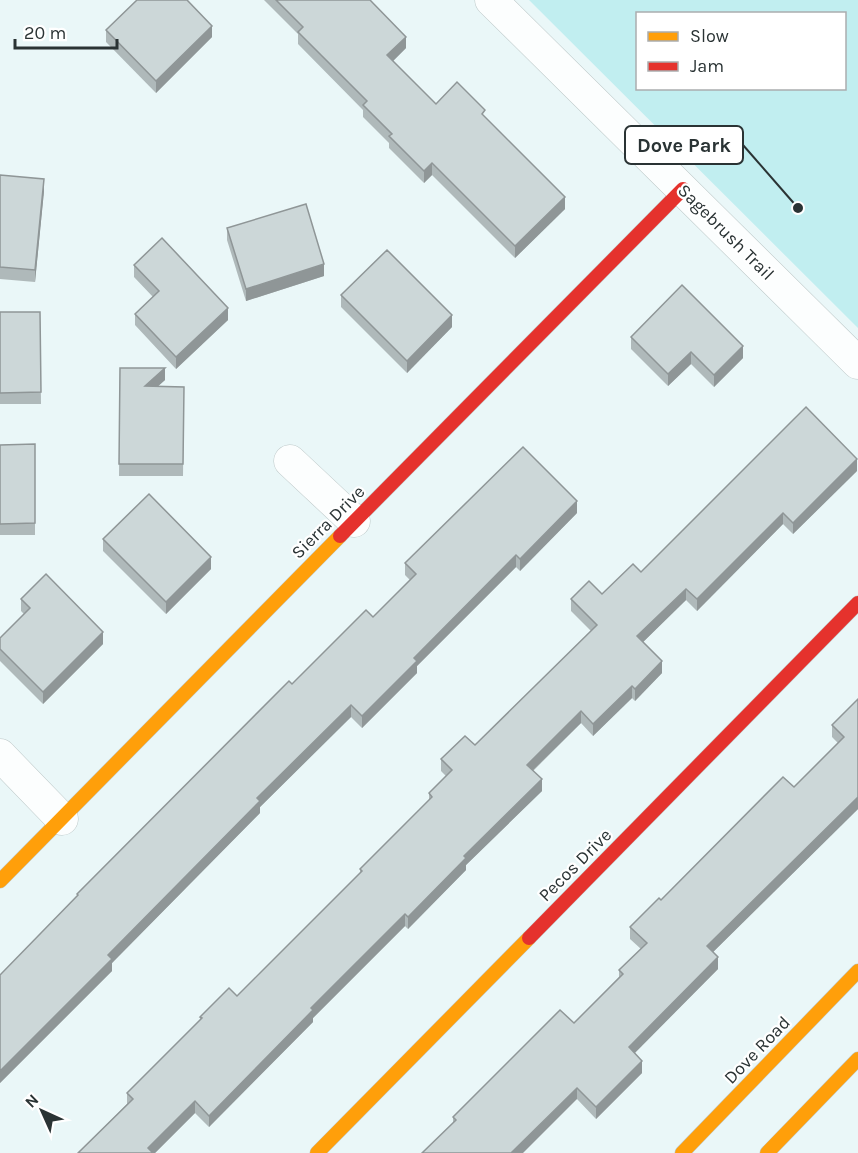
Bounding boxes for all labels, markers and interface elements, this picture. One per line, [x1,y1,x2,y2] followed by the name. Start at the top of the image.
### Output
[15,12,117,50] scale bar
[636,12,846,90] legend
[24,22,66,44] text: 20 m
[690,25,729,47] text: Slow
[690,55,724,77] text: Jam
[625,126,743,164] callout: Dove Park
[637,134,731,157] text: Dove Park
[673,179,779,285] street label: Sagebrush Trail
[287,481,369,563] street label: Sierra Drive
[534,824,616,906] street label: Pecos Drive
[719,1012,795,1088] street label: Dove Road
[12,1081,72,1141] north arrow
[21,1090,43,1112] text: N

